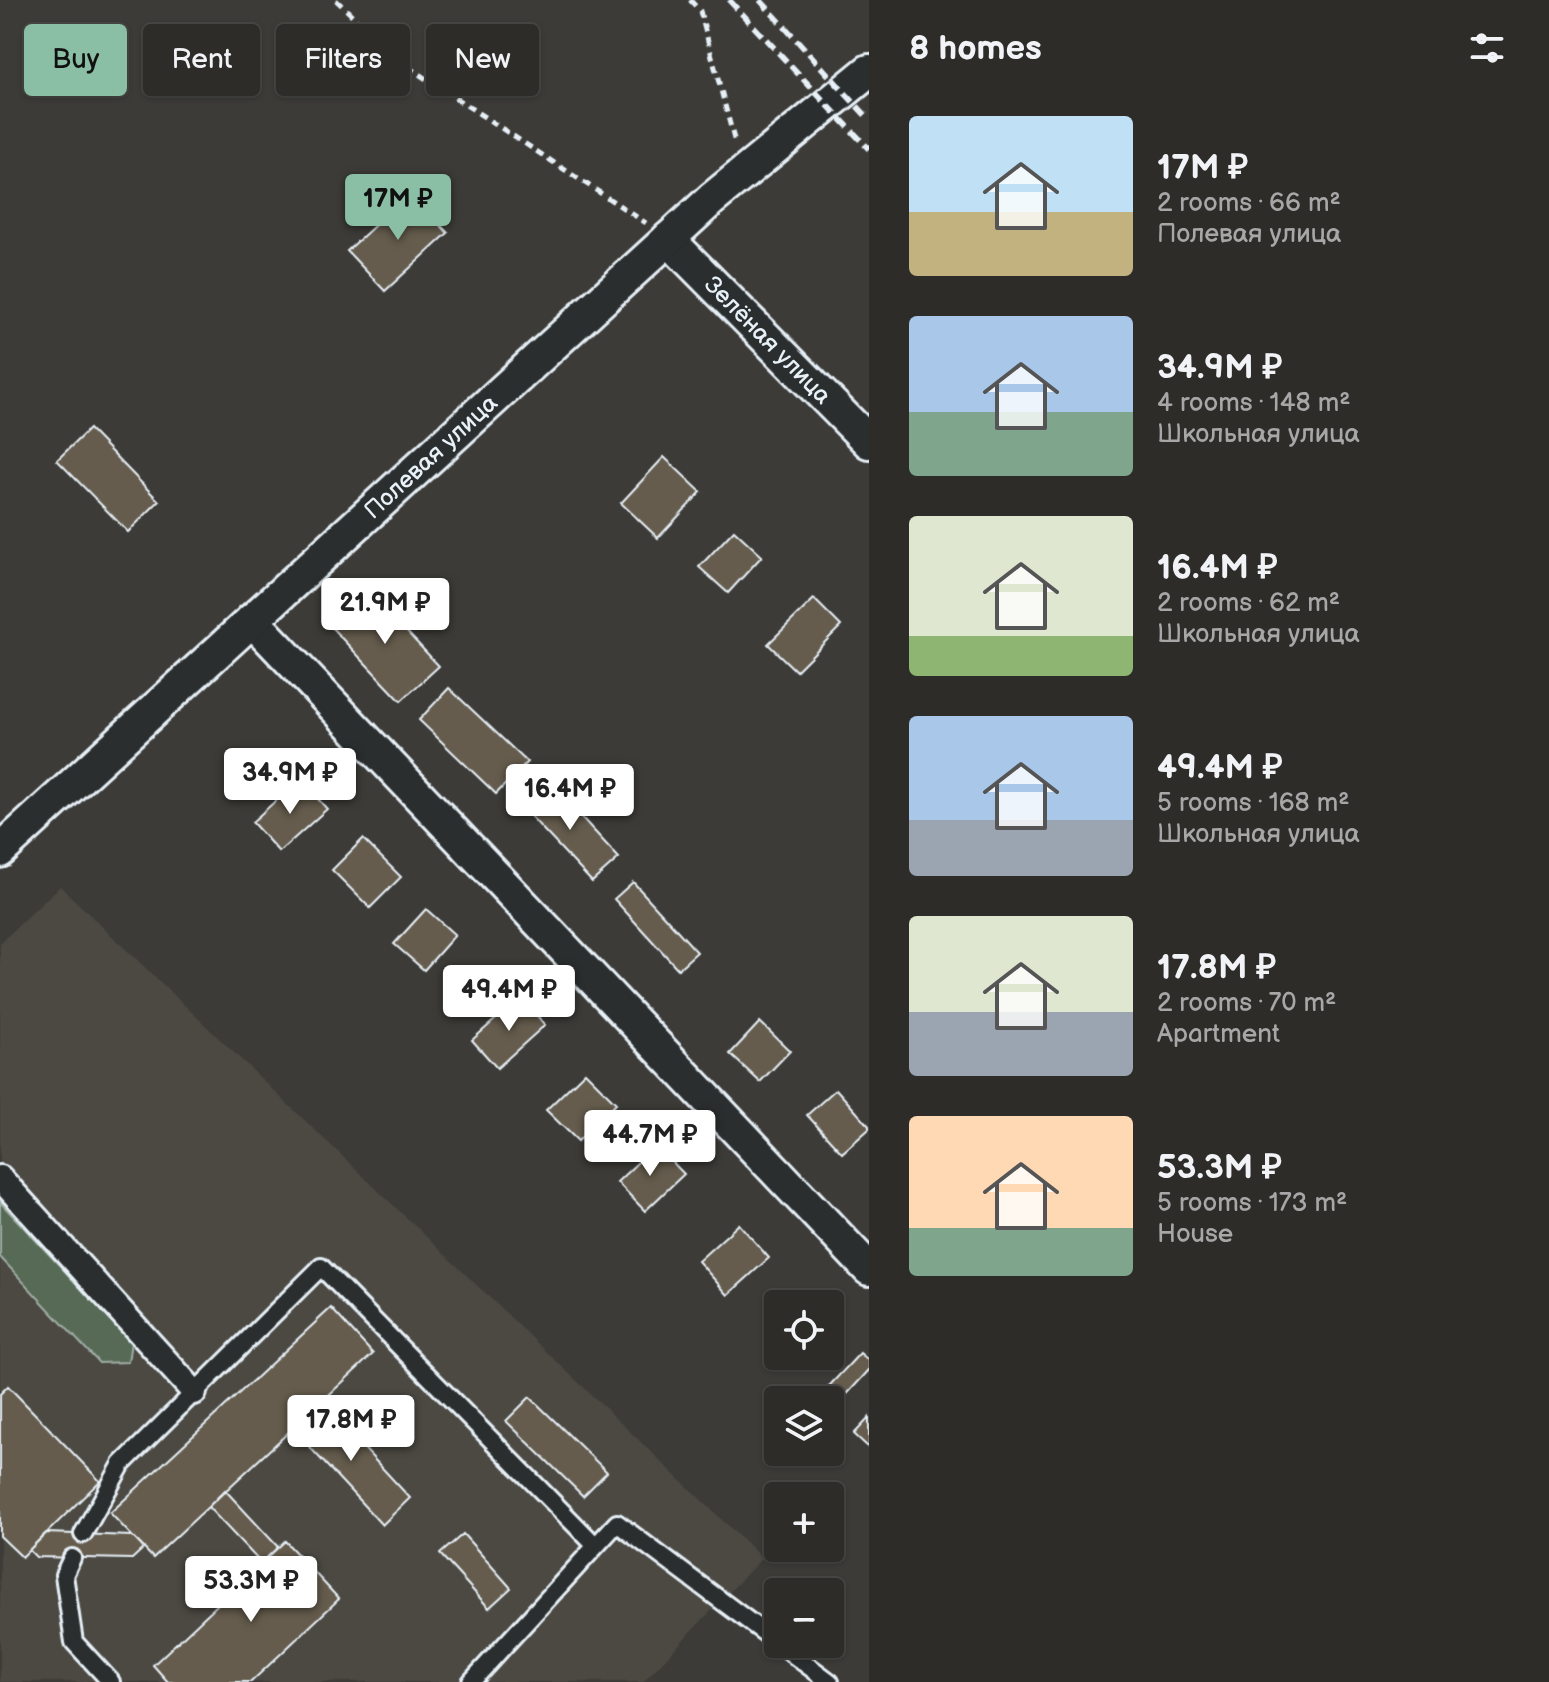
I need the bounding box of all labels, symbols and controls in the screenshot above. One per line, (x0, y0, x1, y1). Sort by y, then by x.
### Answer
chip: Buy (24, 24, 127, 96)
chip: Rent (143, 24, 260, 96)
chip: Filters (276, 24, 410, 96)
chip: New (426, 24, 539, 96)
icon: filters (1465, 26, 1509, 70)
text: 8 homes (909, 28, 1042, 69)
text: 17M ₽ (1157, 147, 1248, 188)
icon: home (973, 148, 1069, 244)
pin: 17M ₽ (342, 174, 454, 242)
text: 17M ₽ (363, 184, 433, 215)
text: 2 rooms · 66 m² (1157, 188, 1341, 219)
text: Полевая улица (1157, 219, 1341, 250)
street label: Зелёная улица (698, 270, 837, 410)
text: 34.9M ₽ (1157, 347, 1283, 388)
icon: home (973, 348, 1069, 444)
text: 4 rooms · 148 m² (1157, 388, 1350, 419)
street label: Полевая улица (358, 389, 504, 525)
text: Школьная улица (1157, 419, 1360, 450)
text: 16.4M ₽ (1157, 547, 1278, 588)
icon: home (973, 548, 1069, 644)
pin: 21.9M ₽ (311, 578, 459, 646)
text: 21.9M ₽ (339, 588, 431, 619)
text: 2 rooms · 62 m² (1157, 588, 1340, 619)
text: Школьная улица (1157, 619, 1360, 650)
text: 49.4M ₽ (1157, 747, 1283, 788)
pin: 34.9M ₽ (216, 748, 364, 816)
icon: home (973, 748, 1069, 844)
text: 34.9M ₽ (242, 758, 338, 789)
pin: 16.4M ₽ (496, 764, 644, 832)
text: 16.4M ₽ (524, 774, 616, 805)
text: 5 rooms · 168 m² (1157, 788, 1350, 819)
text: Школьная улица (1157, 819, 1360, 850)
text: 17.8M ₽ (1157, 947, 1276, 988)
icon: home (973, 948, 1069, 1044)
pin: 49.4M ₽ (435, 965, 583, 1033)
text: 49.4M ₽ (461, 975, 557, 1006)
text: 2 rooms · 70 m² (1157, 988, 1336, 1019)
text: Apartment (1157, 1019, 1280, 1050)
pin: 44.7M ₽ (576, 1110, 724, 1178)
text: 44.7M ₽ (602, 1120, 698, 1151)
text: 53.3M ₽ (1157, 1147, 1282, 1188)
icon: home (973, 1148, 1069, 1244)
text: 5 rooms · 173 m² (1157, 1188, 1347, 1219)
text: House (1157, 1219, 1233, 1250)
map controls (764, 1290, 844, 1658)
button: locate (764, 1290, 844, 1370)
button: layers (764, 1386, 844, 1466)
pin: 17.8M ₽ (277, 1395, 425, 1463)
text: 17.8M ₽ (305, 1405, 397, 1436)
button: + (764, 1482, 844, 1562)
pin: 53.3M ₽ (177, 1556, 325, 1624)
text: 53.3M ₽ (203, 1566, 299, 1597)
button: − (764, 1578, 844, 1658)

